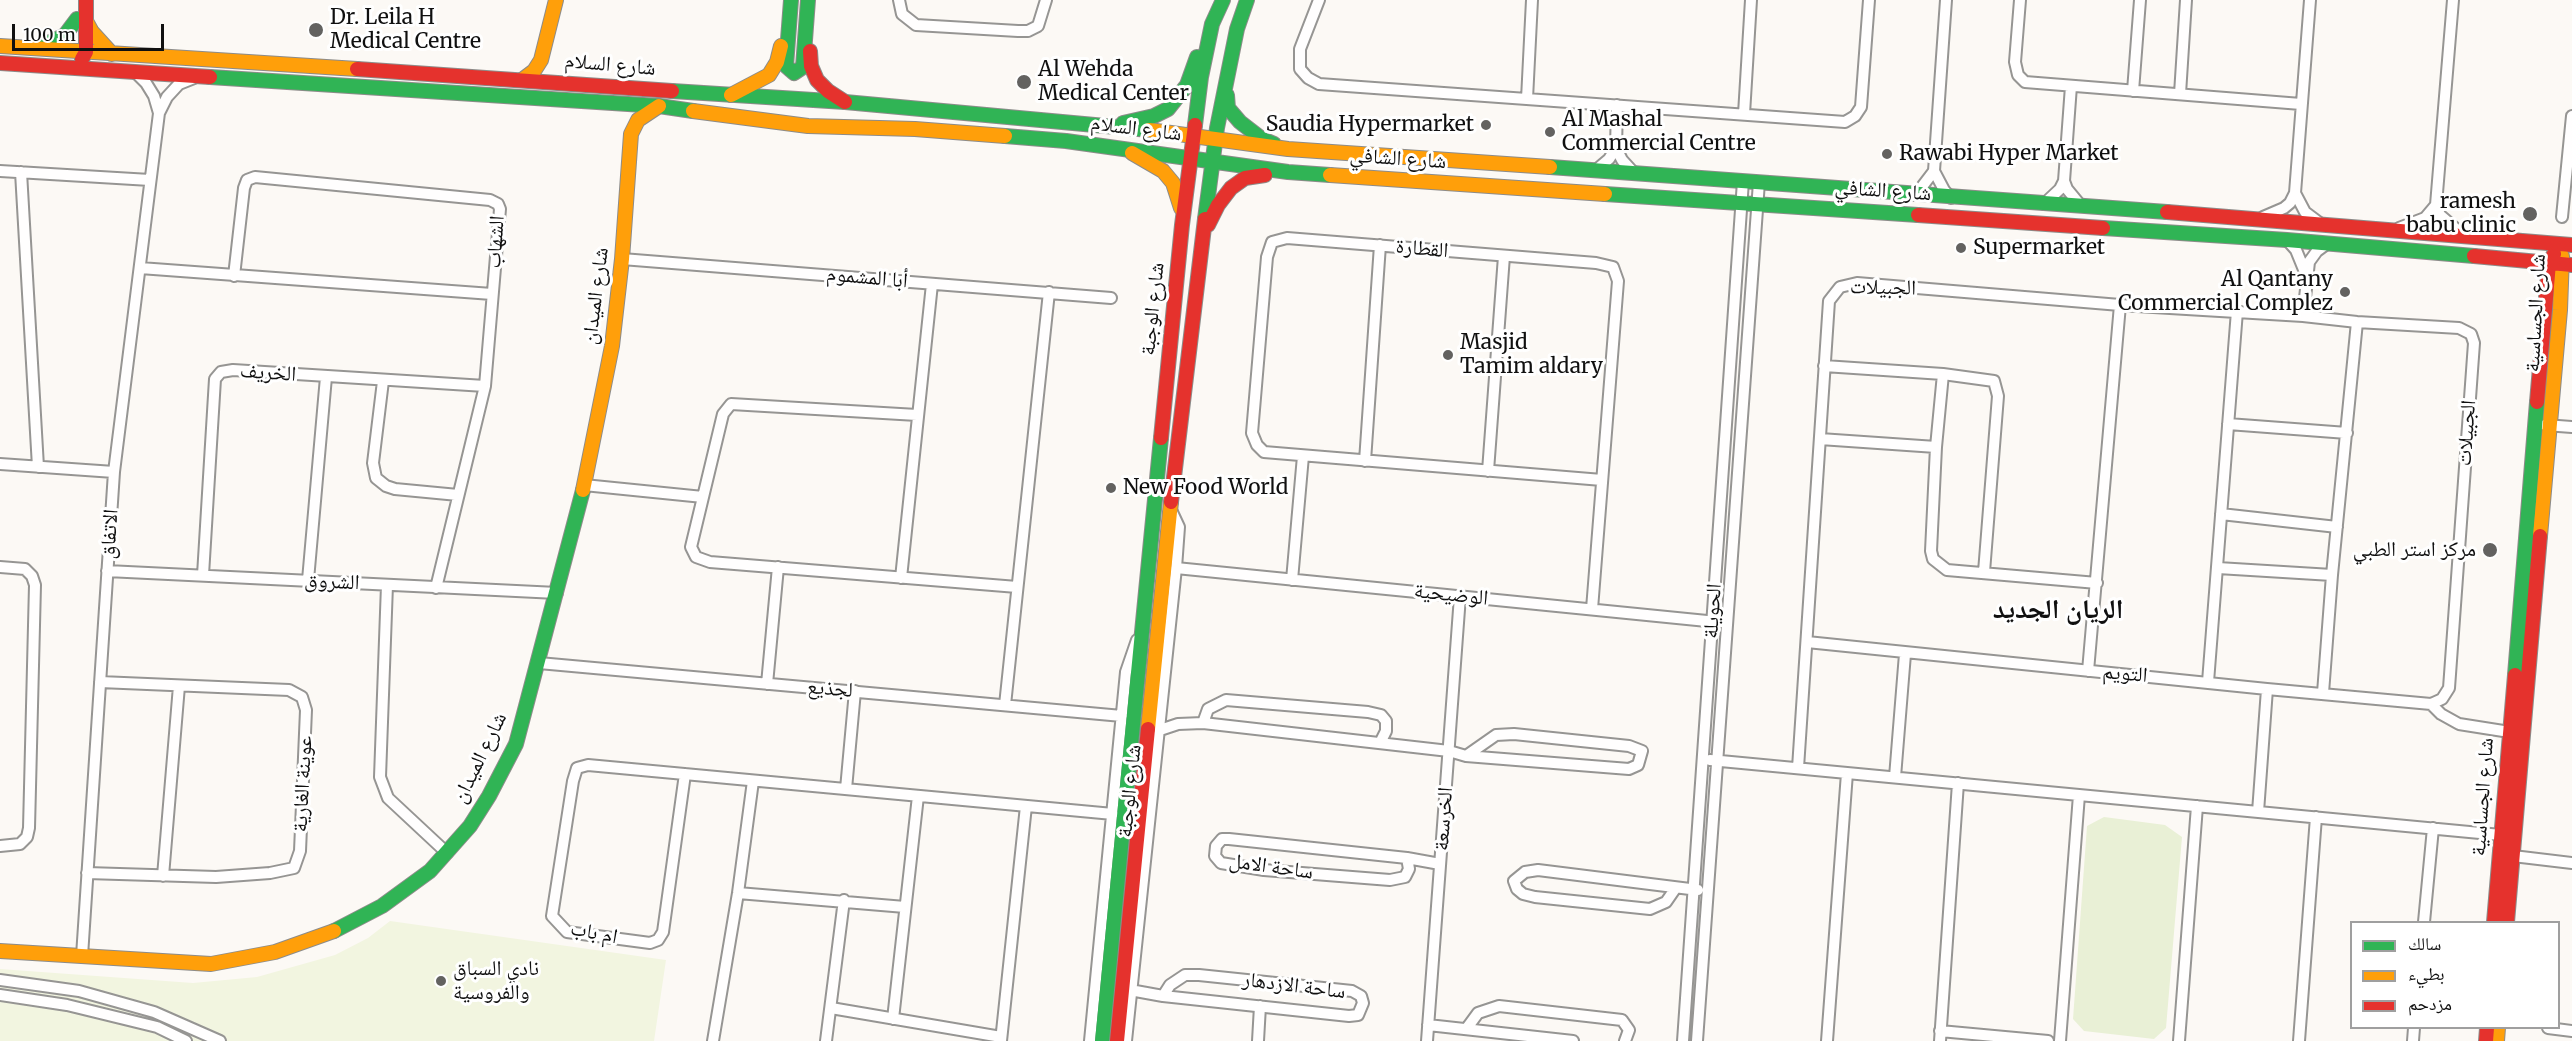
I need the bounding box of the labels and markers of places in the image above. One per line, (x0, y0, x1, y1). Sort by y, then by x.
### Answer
place label: Dr. Leila H Medical Centre (330, 5, 481, 55)
marker: Dr. Leila H Medical Centre (307, 21, 325, 39)
place label: Al Wehda Medical Center (1038, 57, 1189, 107)
marker: Al Wehda Medical Center (1015, 73, 1033, 91)
place label: Al Mashal Commercial Centre (1562, 107, 1756, 157)
place label: Saudia Hypermarket (1266, 112, 1474, 138)
marker: Saudia Hypermarket (1479, 118, 1493, 132)
marker: Al Mashal Commercial Centre (1543, 125, 1557, 139)
place label: Rawabi Hyper Market (1899, 141, 2118, 167)
marker: Rawabi Hyper Market (1880, 147, 1894, 161)
place label: ramesh babu clinic (2406, 189, 2516, 239)
marker: ramesh babu clinic (2521, 205, 2539, 223)
place label: Supermarket (1973, 235, 2105, 261)
marker: Supermarket (1954, 241, 1968, 255)
place label: Al Qantany Commercial Complez (2118, 267, 2333, 317)
marker: Al Qantany Commercial Complez (2338, 285, 2352, 299)
place label: Masjid Tamim aldary (1460, 330, 1603, 380)
marker: Masjid Tamim aldary (1441, 348, 1455, 362)
place label: New Food World (1123, 475, 1288, 501)
marker: New Food World (1104, 481, 1118, 495)
place label: مركز استر الطبي (2353, 537, 2476, 563)
marker: مركز استر الطبي (2481, 541, 2499, 559)
place label: نادي السباق والفروسية (453, 956, 539, 1006)
marker: نادي السباق والفروسية (434, 974, 448, 988)

